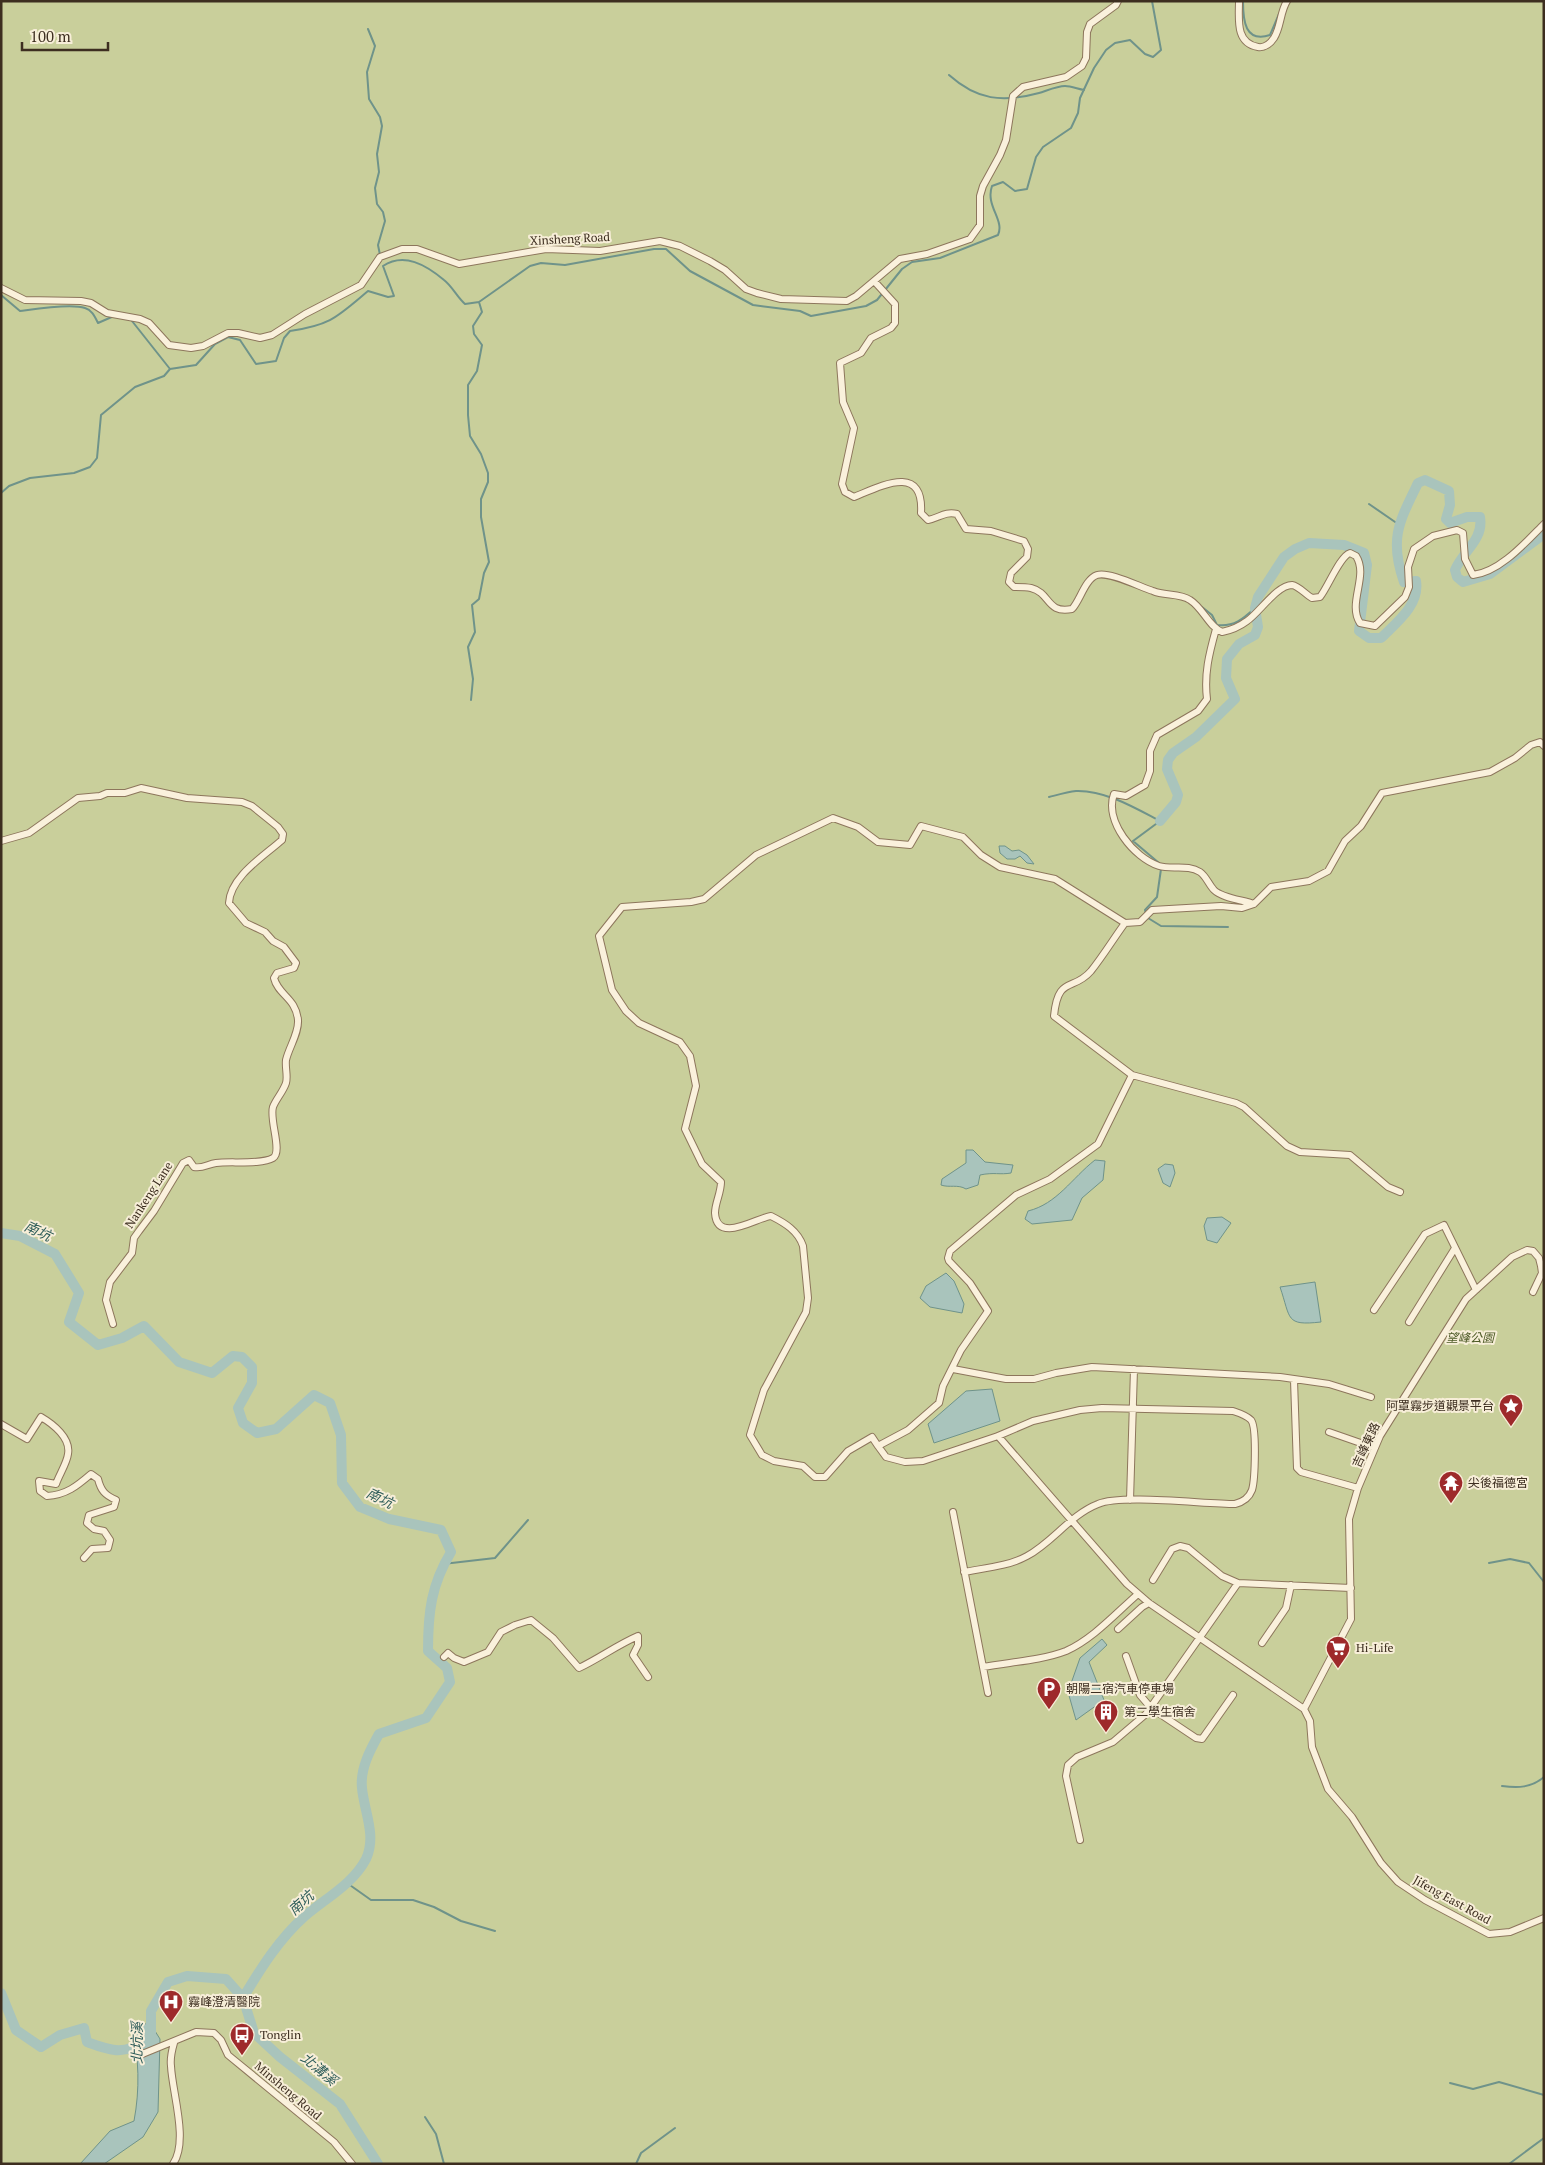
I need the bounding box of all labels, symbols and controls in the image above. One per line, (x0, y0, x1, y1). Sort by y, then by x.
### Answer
scale bar (22, 20, 109, 52)
text: 100 m (30, 26, 71, 46)
street label: Xinsheng Road (530, 229, 611, 248)
street label: Nankeng Lane (122, 1159, 176, 1231)
water label: 南坑 (22, 1216, 57, 1246)
park label: 望峰公園 (1446, 1330, 1496, 1345)
place icon: 阿罩霧步道觀景平台 (1498, 1393, 1524, 1427)
place label: 阿罩霧步道觀景平台 (1386, 1398, 1494, 1413)
street label: 吉峰東路 (1349, 1420, 1382, 1470)
temple icon: 尖後福德宮 (1438, 1470, 1464, 1504)
place label: 尖後福德宮 (1468, 1475, 1528, 1490)
water label: 南坑 (363, 1483, 399, 1513)
supermarket icon: Hi-Life (1325, 1635, 1351, 1669)
place label: Hi-Life (1356, 1640, 1394, 1655)
parking icon: 朝陽二宿汽車停車場 (1036, 1676, 1062, 1710)
place label: 朝陽二宿汽車停車場 (1066, 1681, 1174, 1696)
building icon: 第二學生宿舍 (1093, 1699, 1119, 1733)
place label: 第二學生宿舍 (1124, 1704, 1196, 1719)
street label: Jifeng East Road (1411, 1872, 1494, 1927)
water label: 南坑 (284, 1885, 319, 1919)
hospital icon: 霧峰澄清醫院 (158, 1989, 184, 2023)
place label: 霧峰澄清醫院 (188, 1994, 260, 2009)
water label: 北坑溪 (127, 2020, 146, 2064)
bus stop icon: Tonglin (229, 2022, 255, 2056)
place label: Tonglin (260, 2027, 301, 2042)
water label: 北溝溪 (297, 2048, 343, 2091)
street label: Minsheng Road (252, 2058, 325, 2123)

